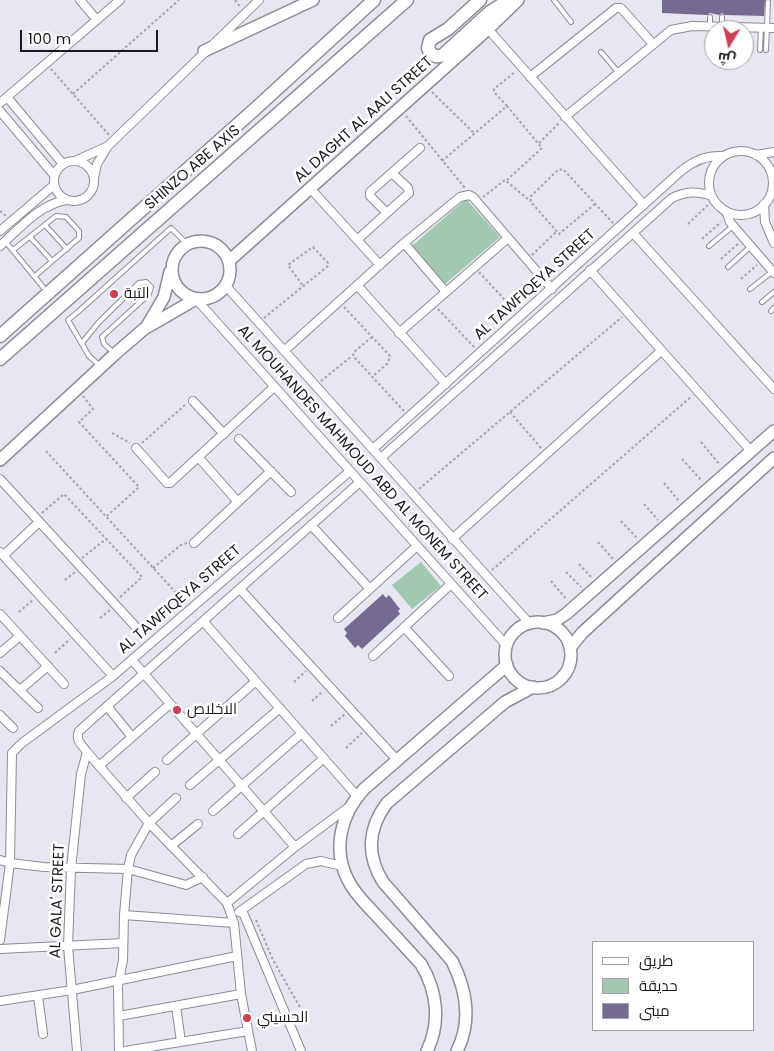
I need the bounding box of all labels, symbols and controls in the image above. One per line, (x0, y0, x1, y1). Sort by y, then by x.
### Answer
scale bar (22, 20, 160, 52)
north arrow (704, 20, 754, 70)
text: 100 m (28, 28, 71, 49)
text: ش (716, 48, 737, 70)
street label: AL DAGHT AL AALI STREET (291, 53, 437, 187)
street label: SHINZO ABE AXIS (142, 122, 244, 214)
street label: AL TAWFIQEYA STREET (471, 226, 599, 344)
place label: التبة (124, 285, 150, 303)
marker: التبة (108, 288, 120, 300)
street label: AL MOUHANDES MAHMOUD ABD AL MONEM STREET (233, 322, 491, 604)
street label: AL TAWFIQEYA STREET (115, 542, 245, 658)
place label: الاخلاص (187, 701, 237, 719)
marker: الاخلاص (171, 704, 183, 716)
street label: AL GALA' STREET (47, 843, 69, 959)
legend (592, 941, 754, 1031)
text: طريق (639, 950, 673, 971)
text: حديقة (639, 975, 678, 996)
text: مبنى (639, 1000, 670, 1021)
place label: الحسيني (257, 1009, 308, 1027)
marker: الحسيني (241, 1012, 253, 1024)

